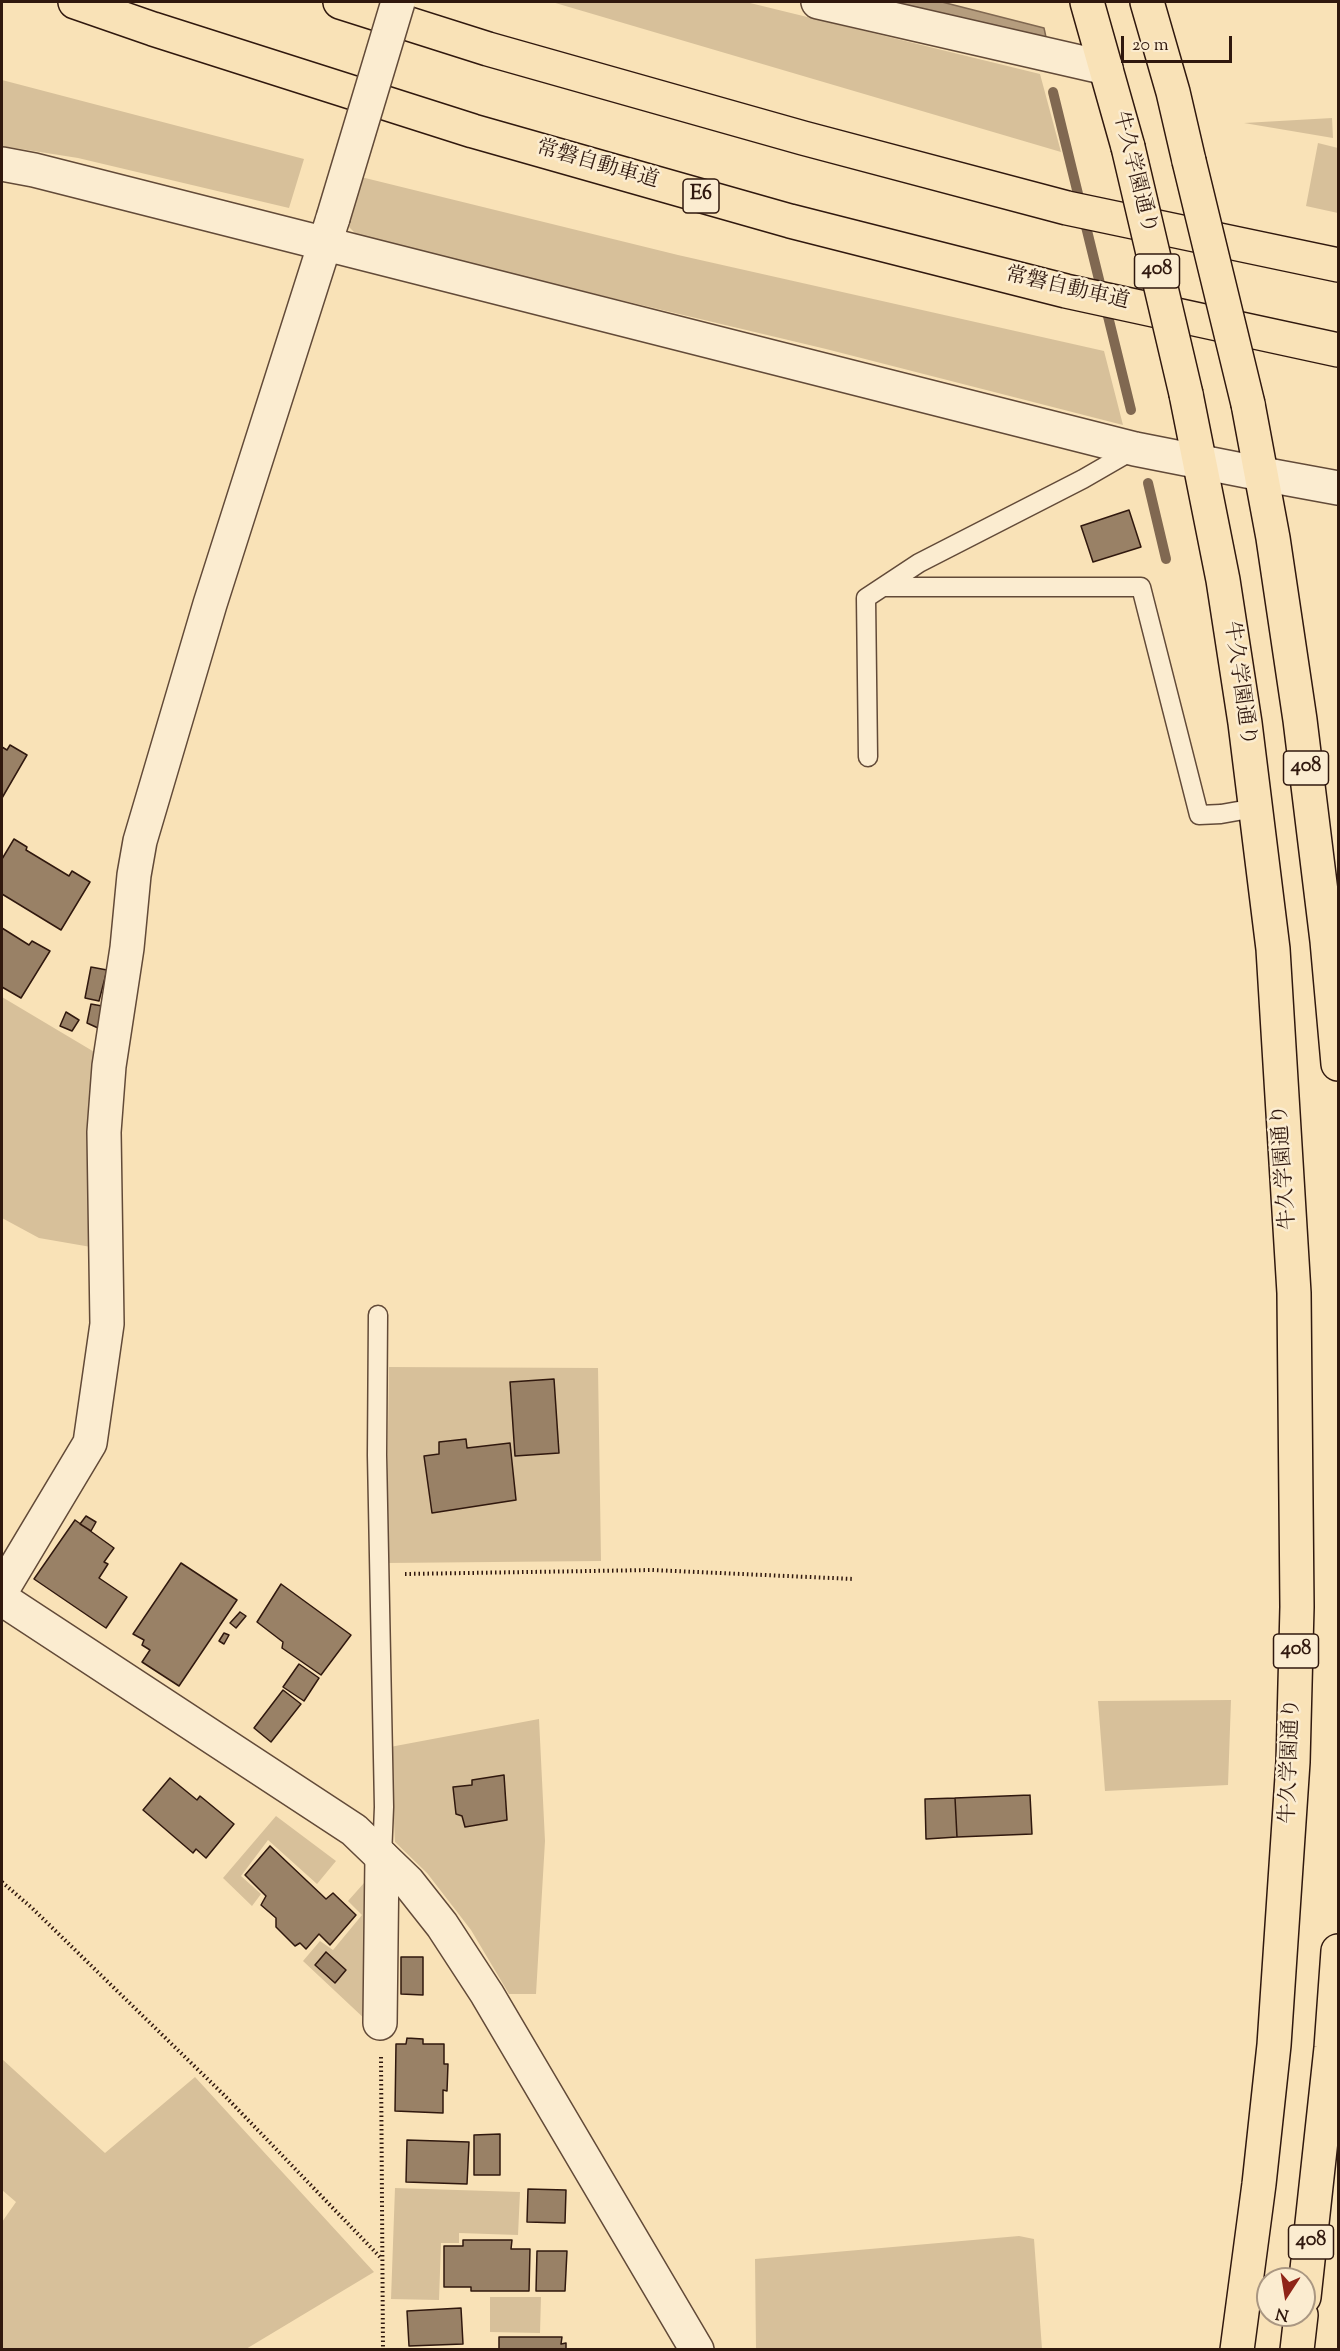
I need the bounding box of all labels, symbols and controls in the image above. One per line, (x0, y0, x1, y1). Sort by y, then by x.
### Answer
scale bar (1124, 24, 1235, 62)
text: 20 m (1132, 33, 1169, 59)
street label: 牛久学園通り (1106, 109, 1160, 237)
street label: 常磐自動車道 (533, 137, 661, 195)
road number: E6 (683, 179, 719, 213)
road number: 408 (1134, 254, 1180, 288)
street label: 常磐自動車道 (1003, 264, 1131, 316)
street label: 牛久学園通り (1217, 620, 1259, 748)
road number: 408 (1284, 751, 1328, 785)
street label: 牛久学園通り (1269, 1103, 1303, 1231)
road number: 408 (1274, 1634, 1318, 1668)
street label: 牛久学園通り (1277, 1698, 1307, 1824)
road number: 408 (1288, 2225, 1334, 2259)
north arrow (1256, 2267, 1316, 2327)
text: N (1274, 2301, 1291, 2326)

